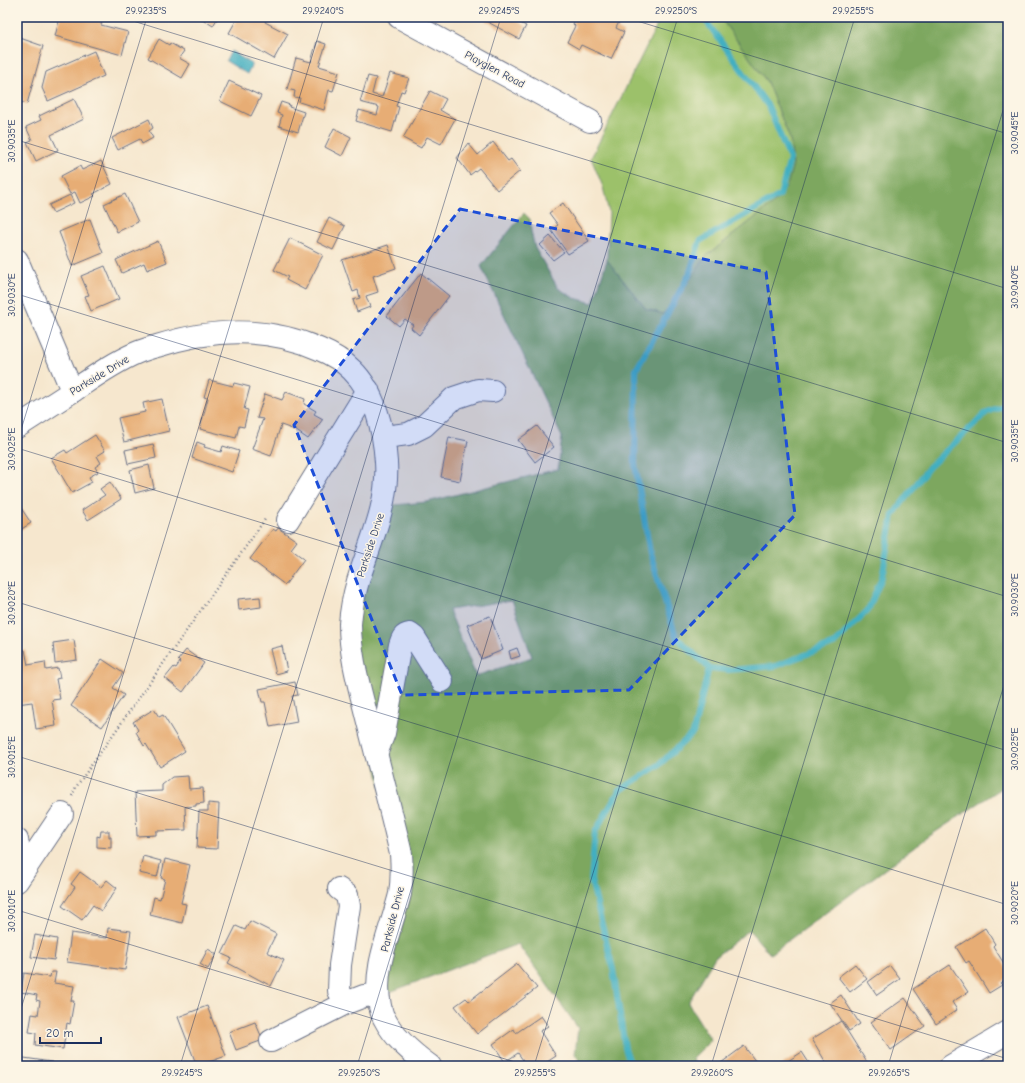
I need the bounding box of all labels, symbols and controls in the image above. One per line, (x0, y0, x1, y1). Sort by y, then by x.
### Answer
text: 29.9235°S (125, 5, 167, 17)
text: 29.9240°S (302, 5, 344, 17)
text: 29.9245°S (479, 5, 520, 17)
text: 29.9250°S (655, 5, 698, 17)
text: 29.9255°S (832, 5, 874, 17)
street label: Playglen Road (462, 48, 527, 91)
text: 30.9045°E (1009, 112, 1021, 154)
text: 30.9035°E (6, 119, 18, 163)
text: 30.9040°E (1009, 265, 1021, 309)
text: 30.9030°E (6, 273, 18, 317)
street label: Parkside Drive (67, 352, 132, 398)
text: 30.9035°E (1009, 419, 1021, 463)
text: 30.9025°E (6, 427, 18, 471)
street label: Parkside Drive (354, 511, 387, 579)
text: 30.9030°E (1009, 573, 1021, 617)
text: 30.9020°E (6, 581, 18, 625)
text: 30.9025°E (1009, 727, 1021, 771)
text: 30.9015°E (6, 736, 18, 778)
text: 30.9020°E (1009, 881, 1021, 925)
street label: Parkside Drive (378, 885, 407, 953)
text: 30.9010°E (6, 890, 18, 932)
scale bar (40, 1019, 101, 1045)
text: 20 m (46, 1026, 74, 1040)
text: 29.9245°S (162, 1067, 203, 1079)
text: 29.9250°S (338, 1067, 381, 1079)
text: 29.9255°S (514, 1067, 556, 1079)
text: 29.9260°S (691, 1067, 734, 1079)
text: 29.9265°S (868, 1067, 910, 1079)

